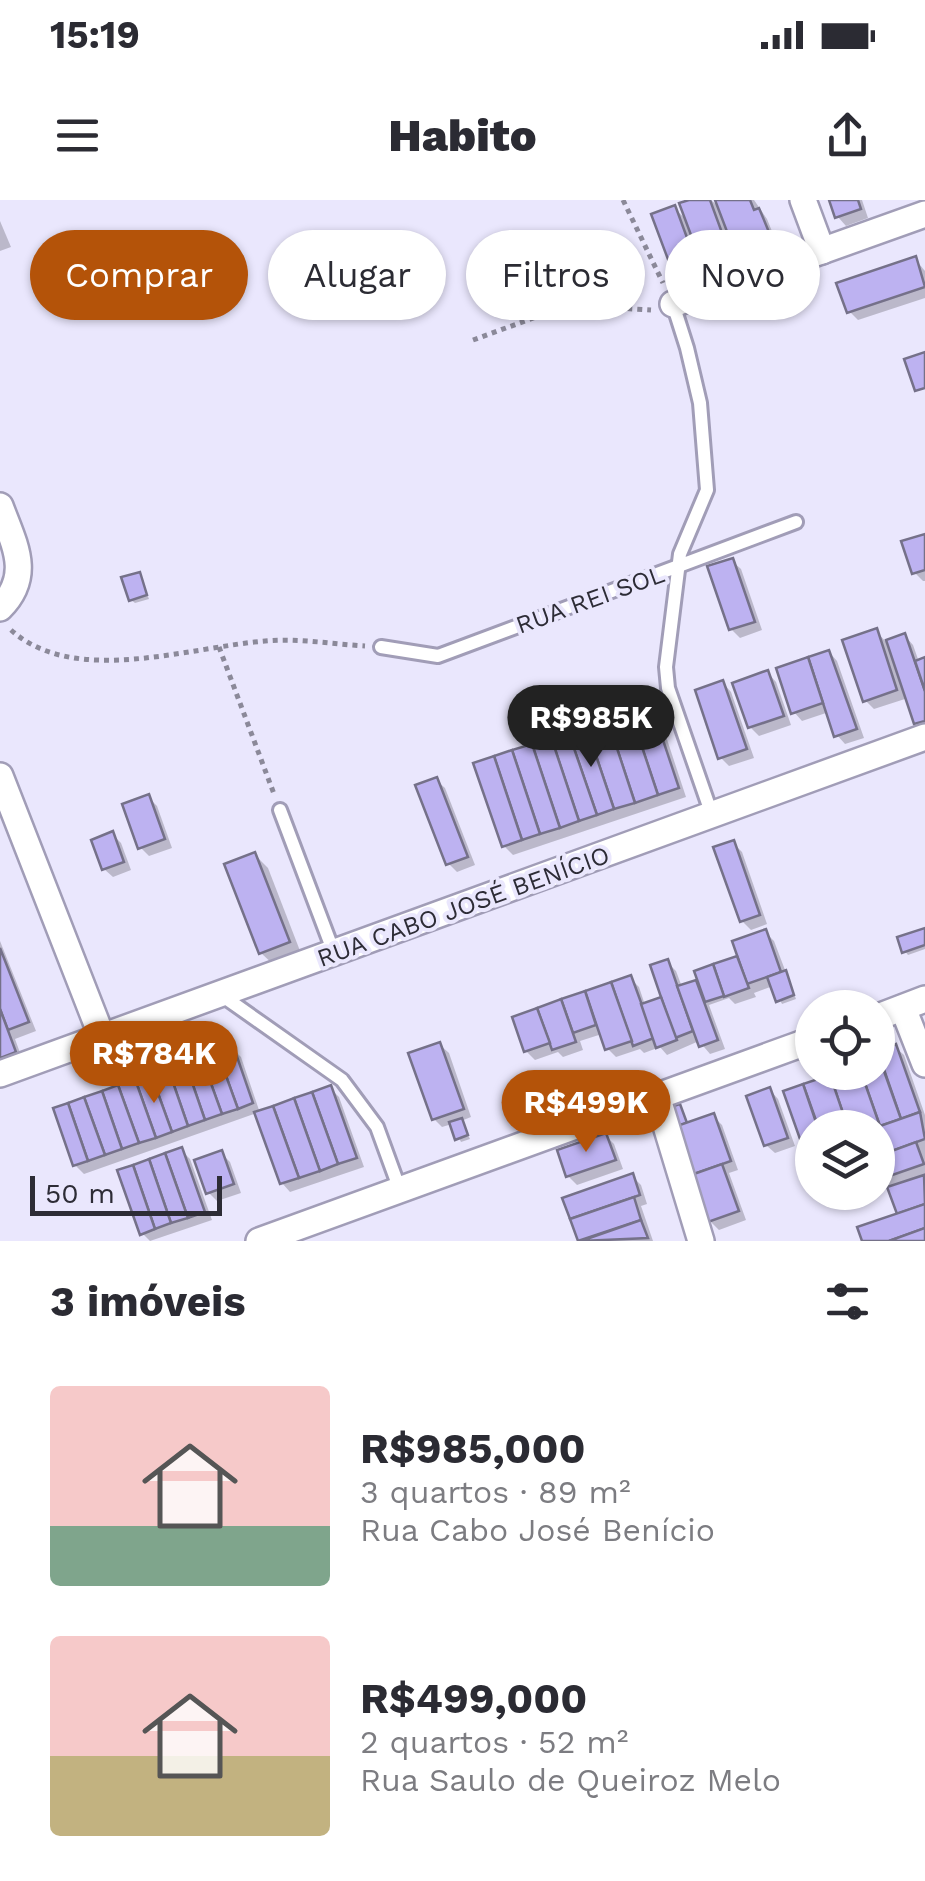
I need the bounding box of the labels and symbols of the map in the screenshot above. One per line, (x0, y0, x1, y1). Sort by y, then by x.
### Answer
street label: RUA REI SOL (512, 559, 668, 640)
pin: R$985K (510, 685, 672, 770)
street label: RUA CABO JOSÉ BENÍCIO (313, 840, 613, 973)
pin: R$784K (73, 1021, 235, 1106)
pin: R$499K (505, 1070, 667, 1155)
scale bar (30, 1171, 222, 1216)

